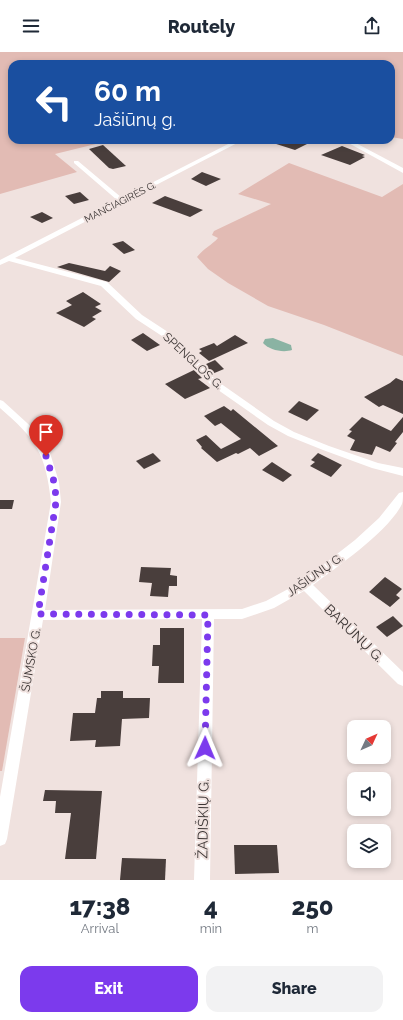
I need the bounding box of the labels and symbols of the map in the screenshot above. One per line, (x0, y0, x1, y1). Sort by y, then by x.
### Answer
street label: MANČIAGIRĖS G. (82, 179, 158, 225)
street label: SPENGLOS G. (160, 330, 226, 392)
pin (29, 415, 63, 456)
street label: JAŠIŪNŲ G. (284, 551, 346, 599)
street label: BARŪNŲ G. (321, 600, 388, 665)
street label: ŠUMSKO G. (19, 627, 43, 693)
north arrow (347, 720, 391, 764)
position arrow (184, 727, 226, 769)
street label: ŽADIŠKIŲ G. (192, 779, 212, 859)

